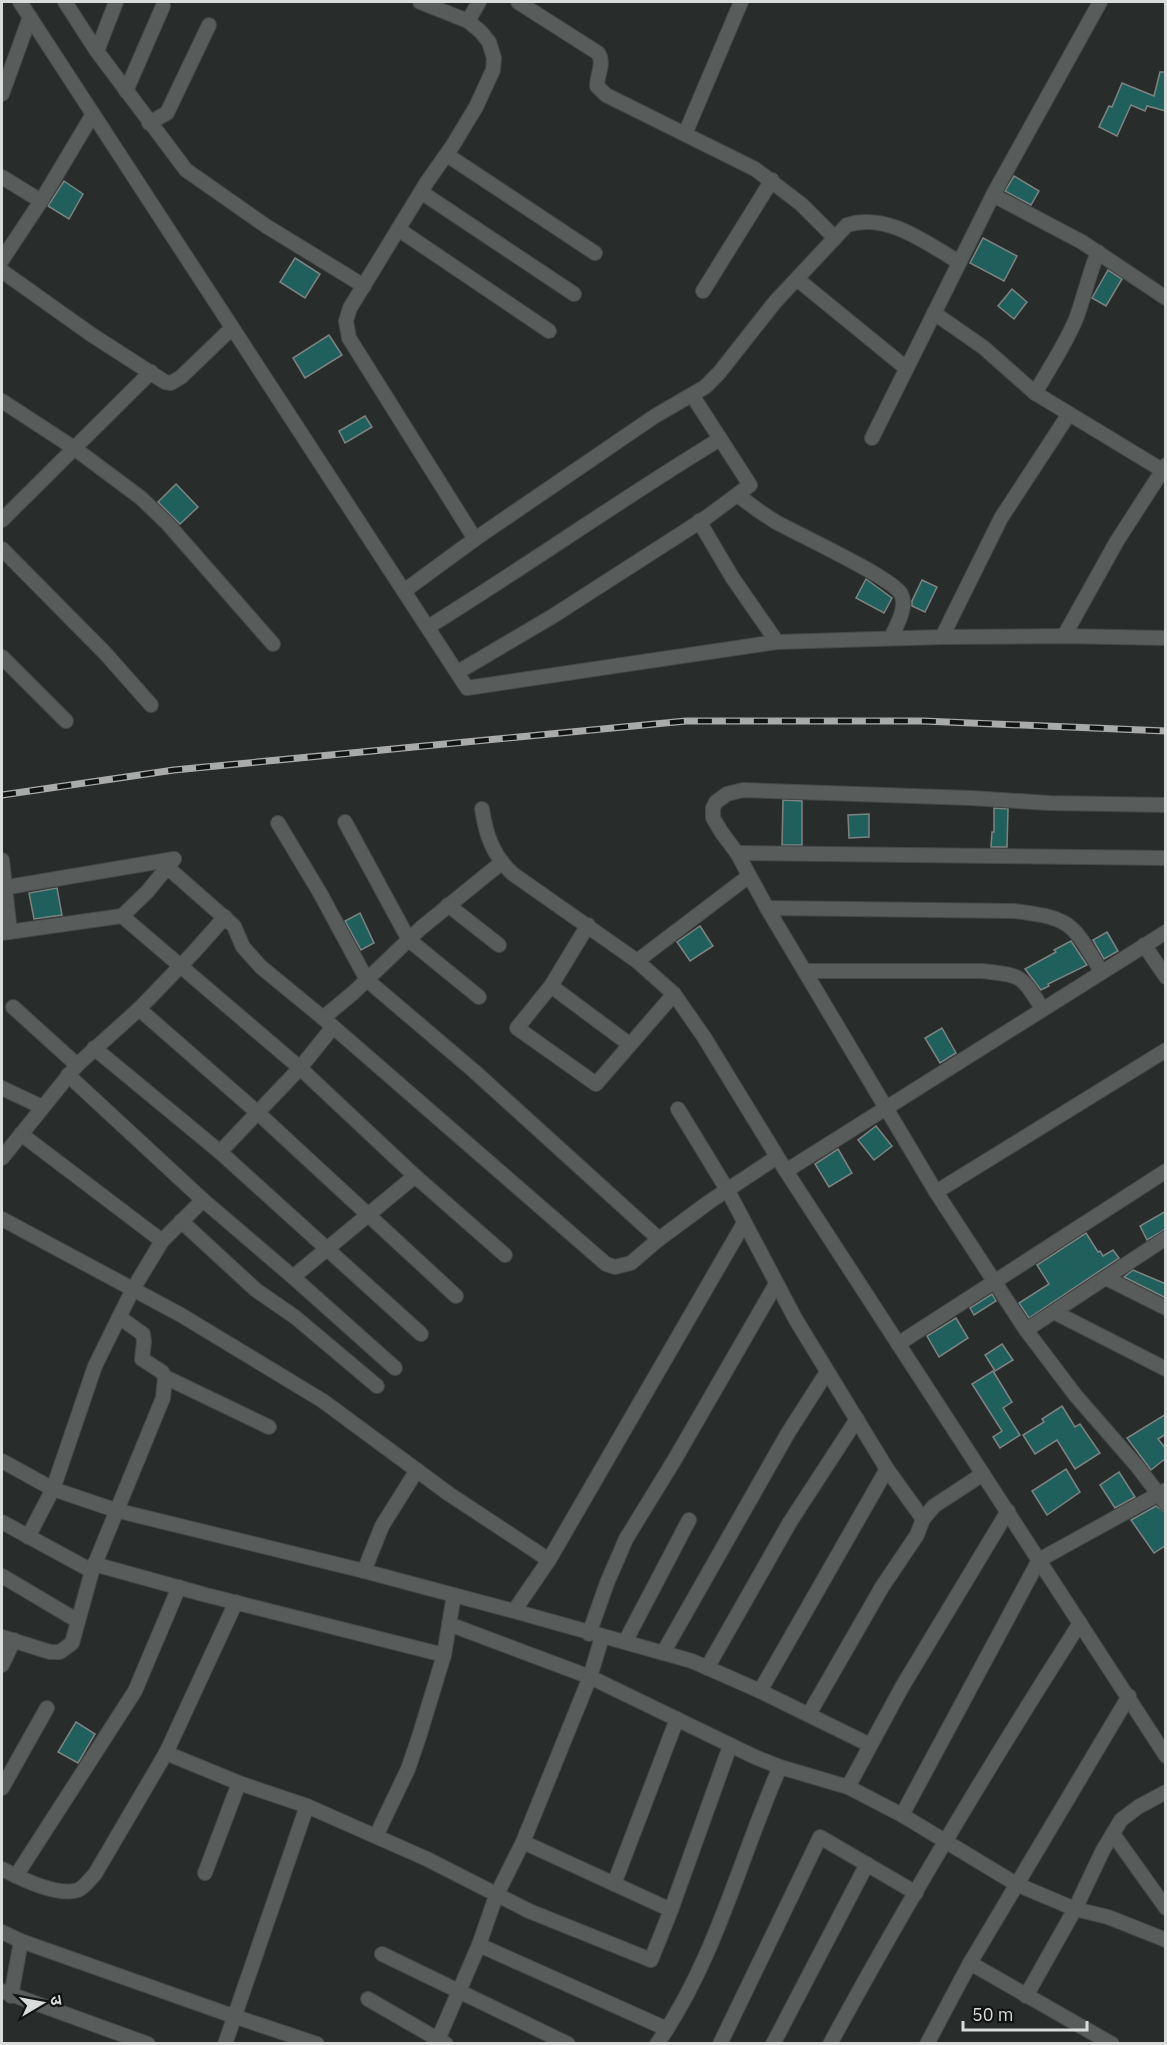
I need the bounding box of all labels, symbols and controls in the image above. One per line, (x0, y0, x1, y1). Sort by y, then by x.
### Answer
north arrow (12, 1973, 72, 2033)
text: उ (46, 1994, 68, 2007)
scale bar (963, 1994, 1088, 2032)
text: 50 m (972, 2003, 1014, 2026)

